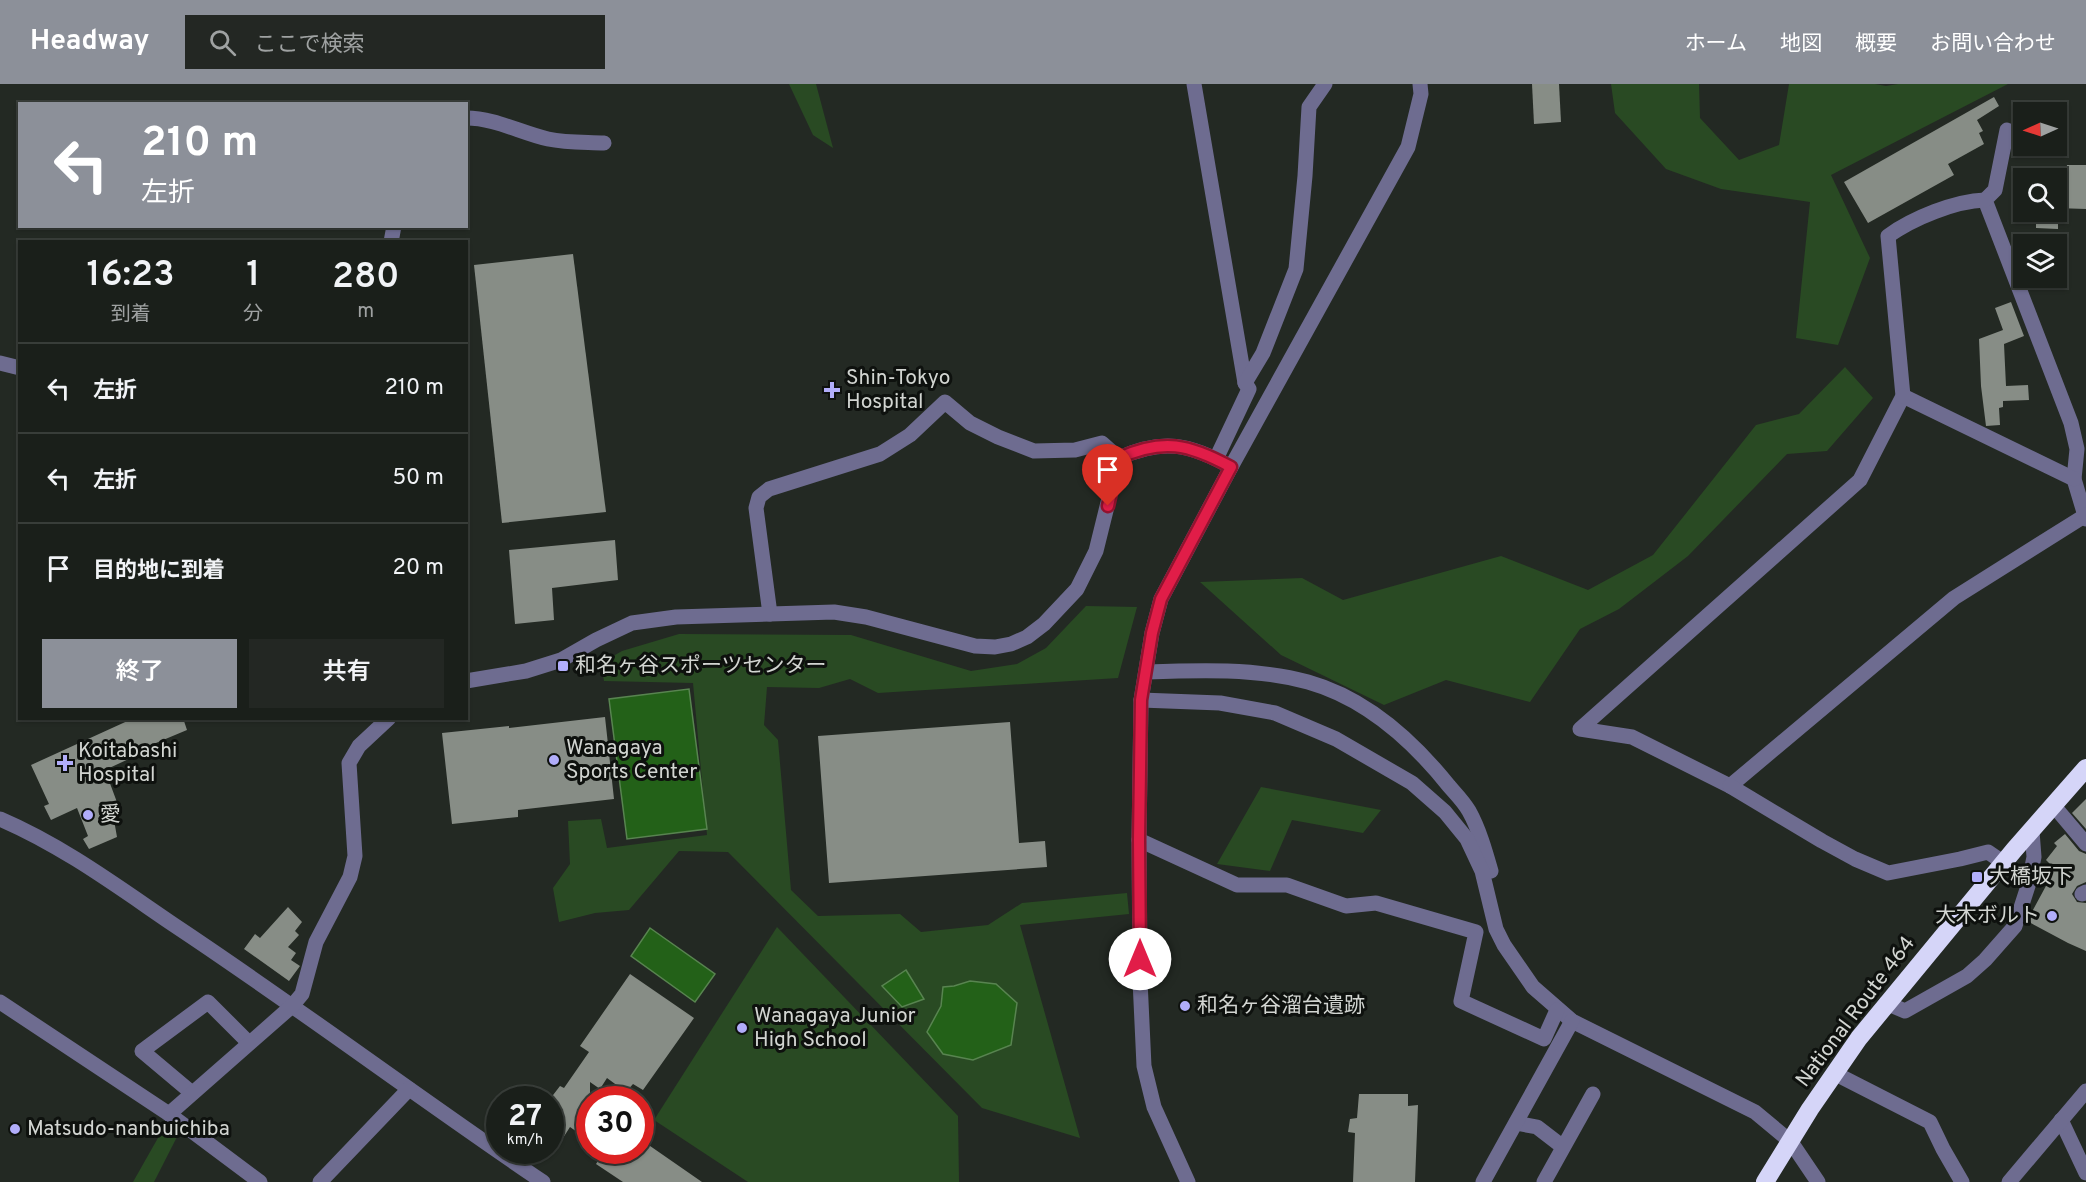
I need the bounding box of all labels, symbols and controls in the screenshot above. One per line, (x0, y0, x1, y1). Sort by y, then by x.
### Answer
search box (185, 15, 605, 69)
text: Headway (30, 24, 149, 60)
icon: search (206, 26, 239, 59)
text: ホーム (1685, 31, 1747, 58)
text: 地図 (1780, 31, 1822, 58)
text: 概要 (1855, 31, 1897, 58)
text: お問い合わせ (1930, 31, 2056, 58)
text: ここで検索 (254, 32, 365, 59)
north arrow (2013, 102, 2067, 156)
map controls (2013, 102, 2067, 288)
text: 210 m (141, 118, 258, 171)
icon: left (42, 126, 120, 204)
button: search (2013, 168, 2067, 222)
text: 左折 (141, 177, 195, 211)
button: layers (2013, 234, 2067, 288)
text: 16:23 (87, 253, 175, 299)
text: 1 (246, 253, 260, 299)
text: 280 (332, 255, 399, 301)
text: m (357, 299, 374, 325)
text: 到着 (111, 302, 151, 328)
text: 分 (243, 302, 263, 328)
place label: Shin-Tokyo Hospital (846, 365, 951, 416)
icon: left (42, 372, 75, 405)
text: 210 m (384, 375, 444, 402)
text: 左折 (93, 378, 137, 405)
marker: Shin-Tokyo Hospital (823, 381, 841, 399)
pin (1082, 444, 1133, 506)
icon: arrive (1091, 453, 1124, 486)
icon: left (42, 462, 75, 495)
text: 50 m (392, 465, 444, 492)
text: 左折 (93, 468, 137, 495)
icon: arrive (42, 552, 75, 585)
text: 20 m (393, 555, 444, 582)
text: 目的地に到着 (93, 558, 225, 585)
button: 終了 (42, 639, 237, 708)
button: 共有 (249, 639, 444, 708)
place label: 和名ヶ谷スポーツセンター (575, 653, 827, 680)
marker: 和名ヶ谷スポーツセンター (556, 659, 570, 673)
place label: Wanagaya Sports Center (566, 735, 698, 786)
place label: Koitabashi Hospital (78, 738, 177, 789)
marker: Wanagaya Sports Center (547, 753, 561, 767)
marker: Koitabashi Hospital (56, 754, 74, 772)
place label: 愛 (100, 802, 121, 829)
marker: 愛 (81, 808, 95, 822)
place label: 大橋坂下 (1989, 864, 2073, 891)
marker: 大橋坂下 (1970, 870, 1984, 884)
place label: 大木ボルト (1935, 903, 2040, 930)
marker: 大木ボルト (2045, 909, 2059, 923)
position arrow (1108, 927, 1172, 991)
street label: National Route 464 (1790, 931, 1922, 1093)
place label: 和名ヶ谷溜台遺跡 (1197, 993, 1365, 1020)
marker: 和名ヶ谷溜台遺跡 (1178, 999, 1192, 1013)
place label: Wanagaya Junior High School (754, 1003, 916, 1054)
marker: Wanagaya Junior High School (735, 1021, 749, 1035)
speed limit sign: 30 (576, 1086, 654, 1164)
text: 27 (508, 1099, 542, 1136)
place label: Matsudo-nanbuichiba (27, 1116, 230, 1143)
marker: Matsudo-nanbuichiba (8, 1122, 22, 1136)
text: km/h (507, 1131, 543, 1150)

